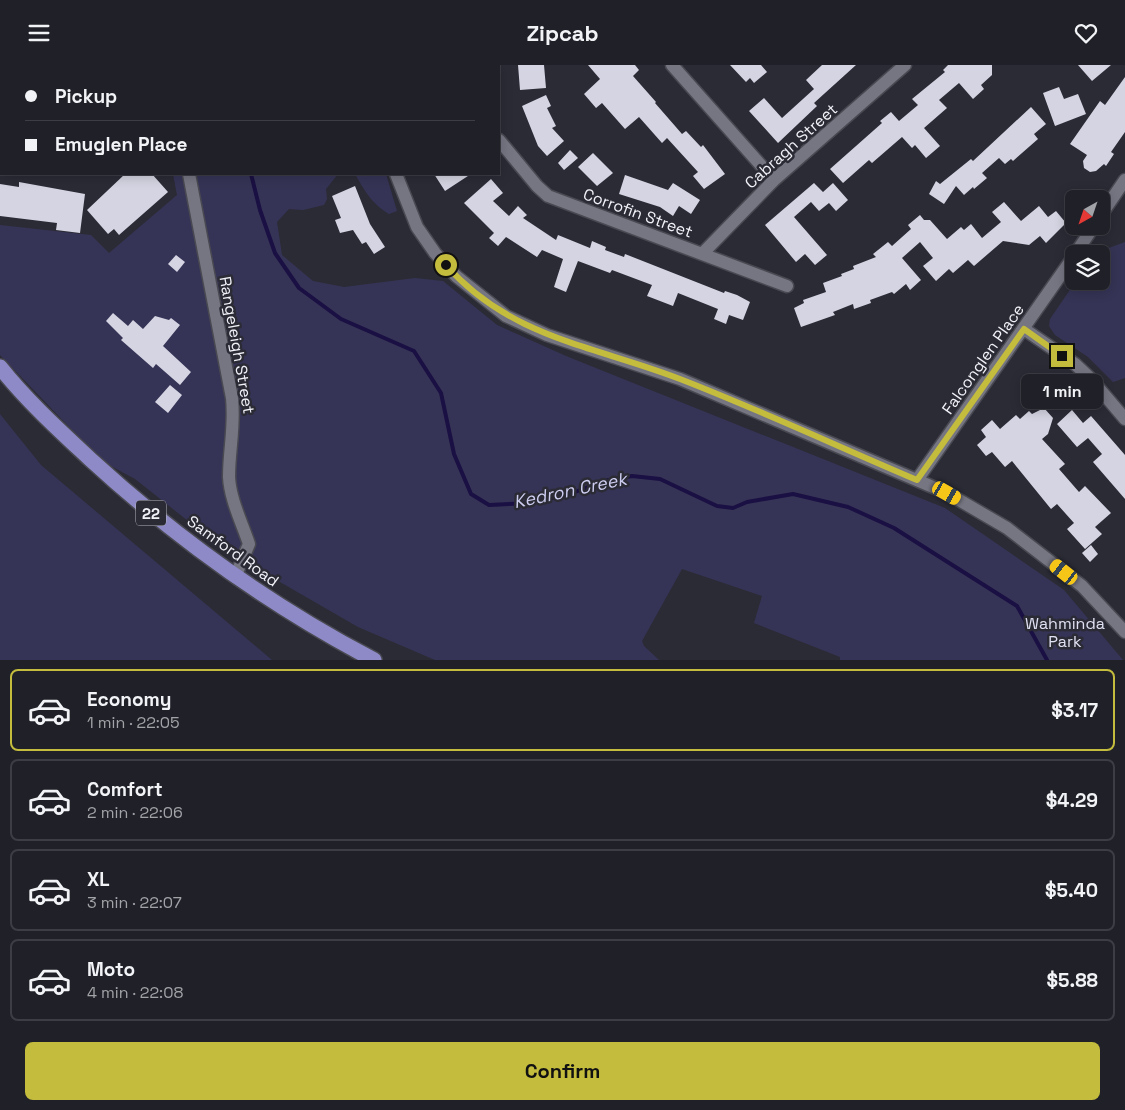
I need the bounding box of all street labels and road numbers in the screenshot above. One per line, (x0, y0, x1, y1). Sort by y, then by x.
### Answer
street label: Cabragh Street (740, 99, 842, 193)
street label: Corrofin Street (580, 183, 696, 243)
street label: Rangeleigh Street (215, 275, 259, 415)
street label: Falconglen Place (937, 300, 1029, 418)
road number: 22 (136, 501, 166, 525)
street label: Samford Road (183, 511, 283, 591)

